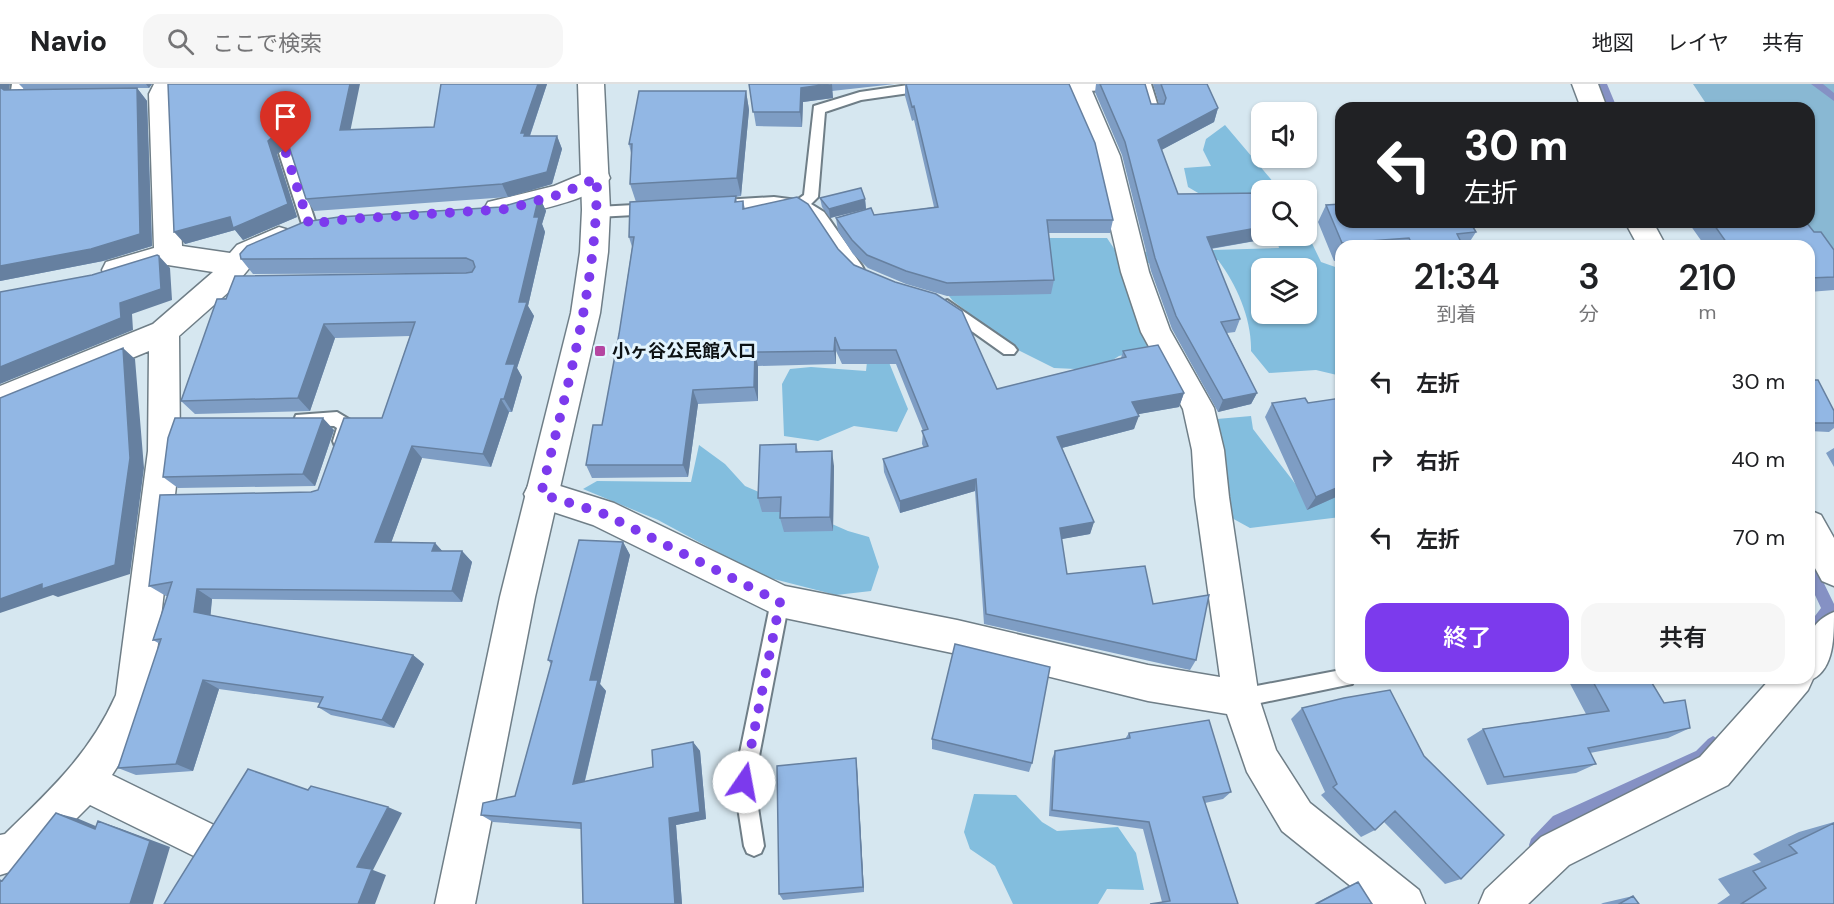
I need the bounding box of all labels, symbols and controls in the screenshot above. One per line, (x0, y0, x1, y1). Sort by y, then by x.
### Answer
search box (143, 14, 563, 68)
text: Navio (30, 23, 107, 60)
icon: search (164, 25, 197, 58)
text: ここで検索 (212, 29, 322, 58)
text: 地図 (1592, 29, 1634, 57)
text: レイヤ (1667, 29, 1729, 57)
text: 共有 (1762, 29, 1804, 57)
pin (260, 91, 311, 153)
icon: arrive (269, 100, 302, 133)
map controls (1251, 102, 1317, 324)
button: sound (1251, 102, 1317, 168)
text: 30 m (1464, 118, 1568, 173)
icon: left (1365, 126, 1443, 204)
text: 左折 (1464, 175, 1518, 210)
button: search (1251, 180, 1317, 246)
text: 21:34 (1413, 253, 1500, 300)
text: 3 (1578, 253, 1600, 300)
text: 210 (1678, 254, 1737, 301)
button: layers (1251, 258, 1317, 324)
text: m (1698, 299, 1716, 325)
text: 到着 (1437, 301, 1477, 327)
text: 分 (1579, 301, 1599, 327)
place label: 小ヶ谷公民館入口 (612, 339, 756, 363)
marker: 小ヶ谷公民館入口 (593, 344, 607, 358)
icon: left (1365, 365, 1398, 398)
text: 30 m (1731, 367, 1785, 396)
text: 左折 (1416, 369, 1460, 398)
icon: right (1365, 443, 1398, 476)
text: 40 m (1731, 445, 1785, 474)
text: 右折 (1416, 447, 1460, 476)
icon: left (1365, 521, 1398, 554)
text: 70 m (1733, 523, 1785, 552)
text: 左折 (1416, 525, 1460, 554)
button: 終了 (1365, 603, 1569, 672)
button: 共有 (1581, 603, 1785, 672)
position arrow (712, 750, 776, 814)

